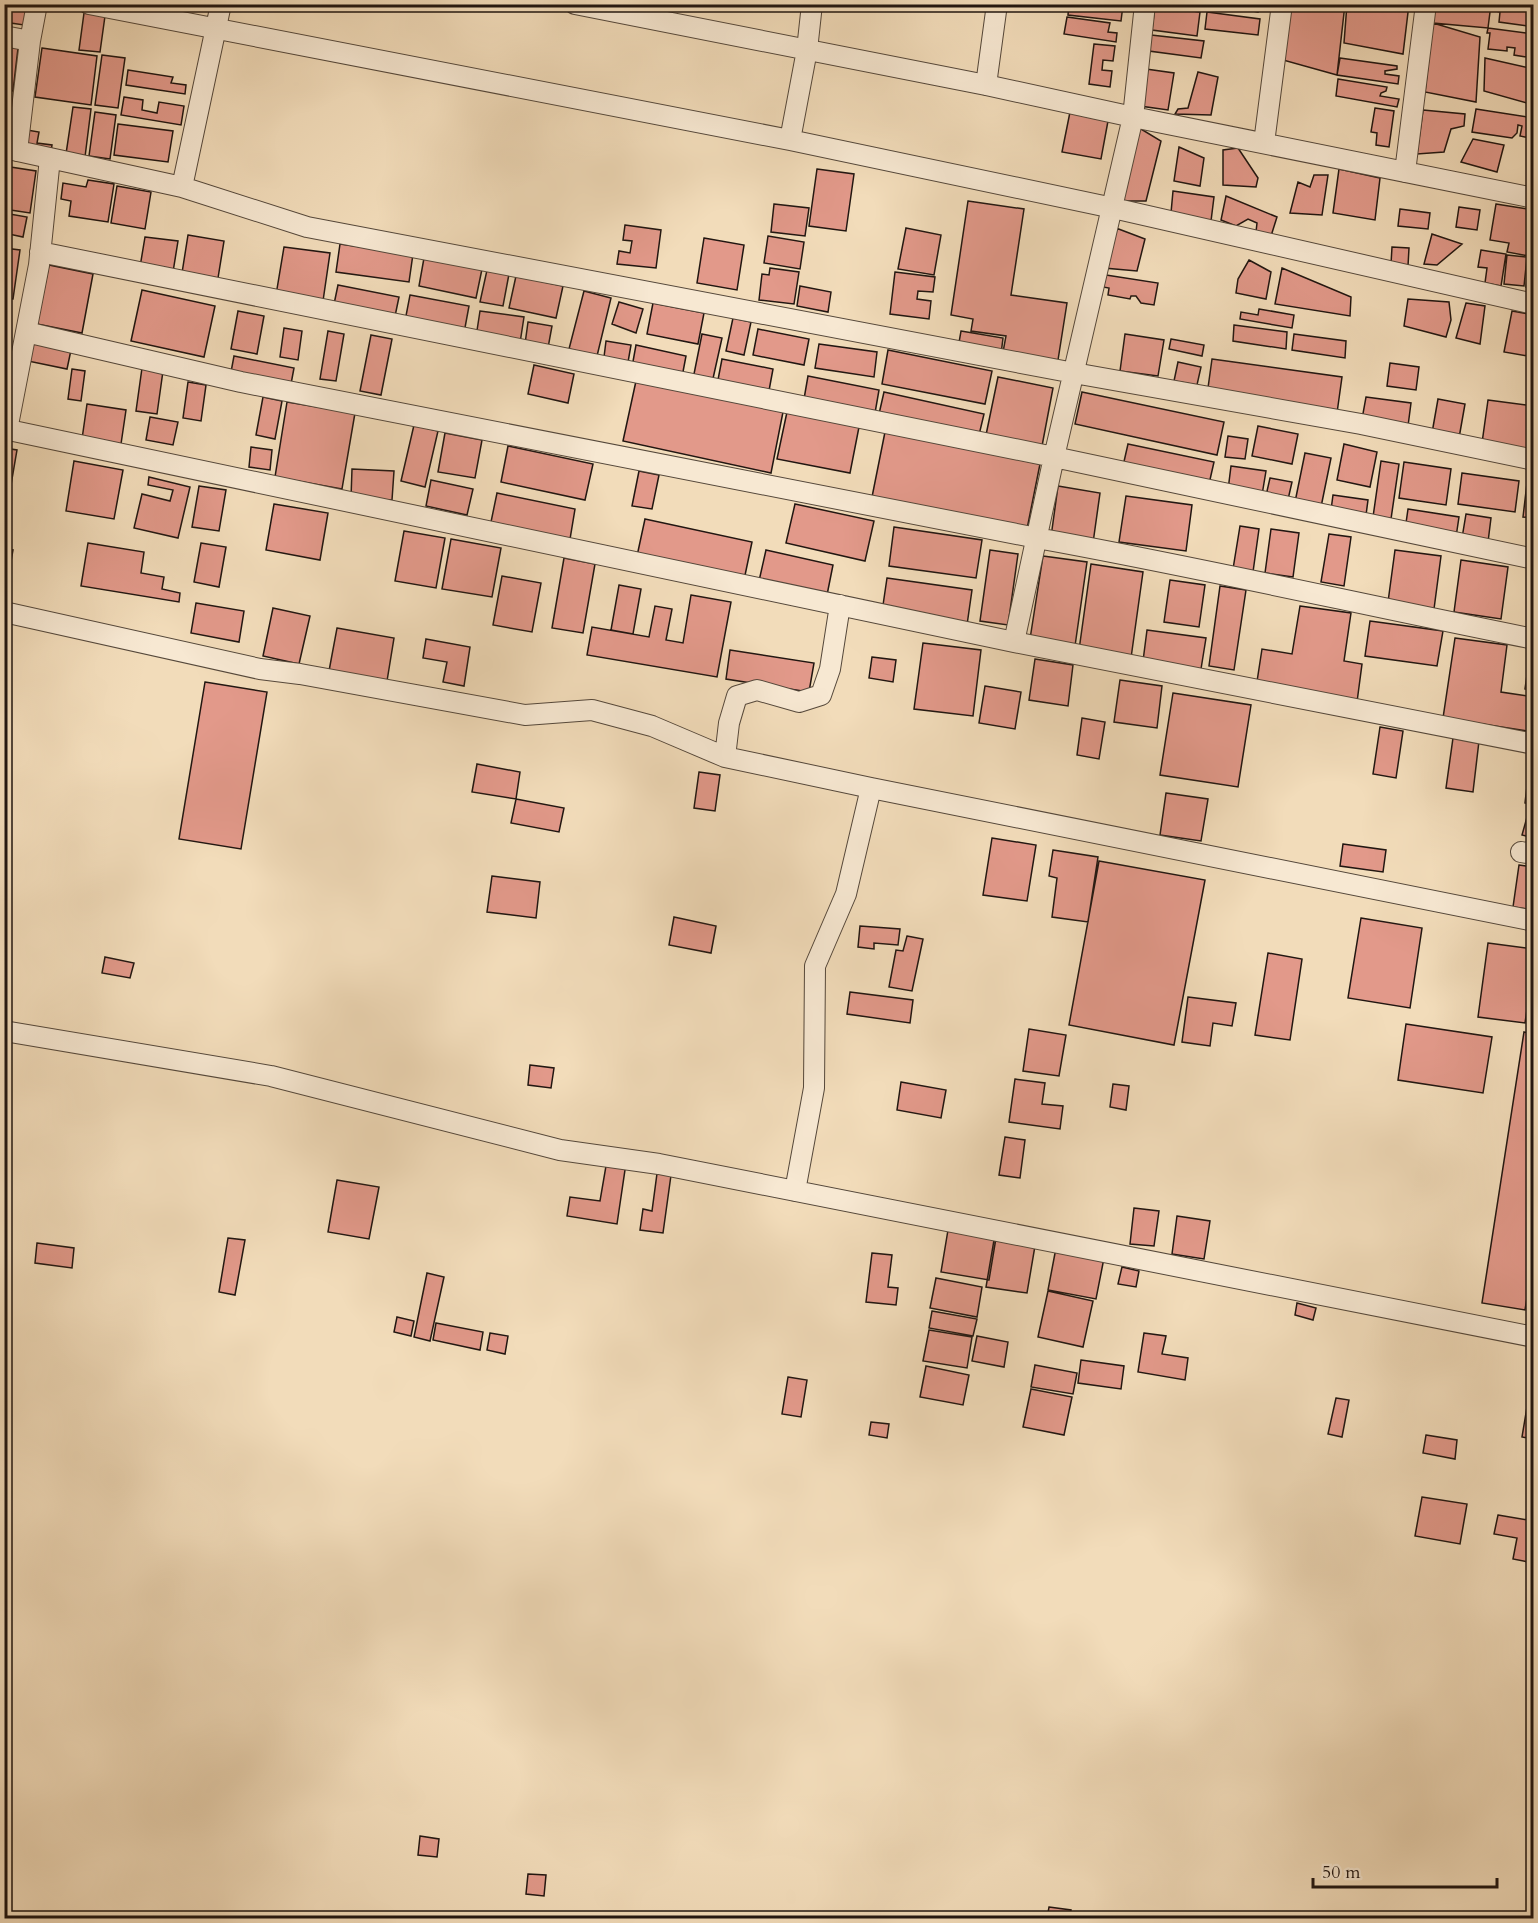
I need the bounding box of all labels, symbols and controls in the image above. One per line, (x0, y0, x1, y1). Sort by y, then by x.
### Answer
scale bar (1313, 1851, 1498, 1889)
text: 50 m (1322, 1860, 1361, 1885)

